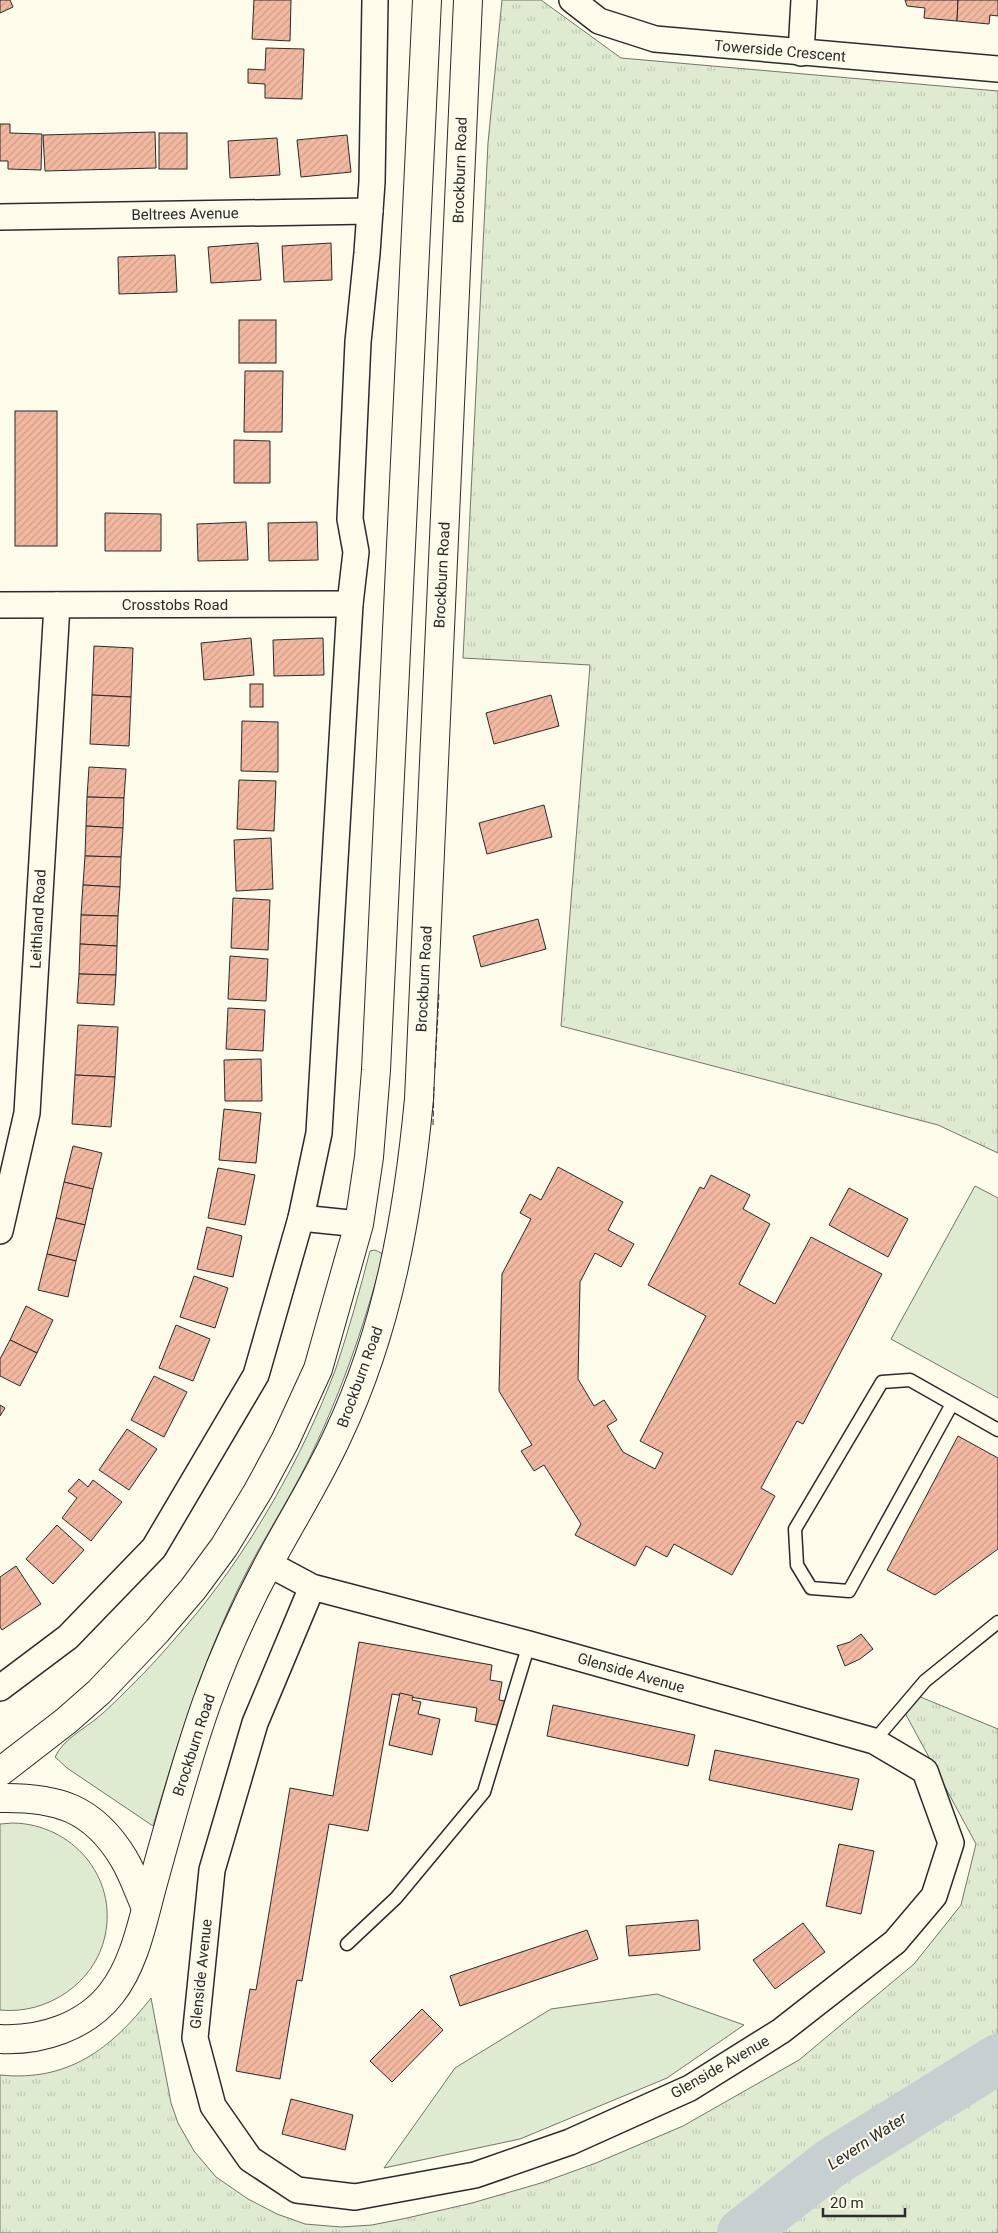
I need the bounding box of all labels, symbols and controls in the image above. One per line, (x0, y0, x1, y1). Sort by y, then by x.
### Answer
street label: Towerside Crescent (713, 36, 847, 66)
street label: Brockburn Road (449, 116, 471, 224)
street label: Beltrees Avenue (131, 204, 239, 224)
street label: Brockburn Road (430, 521, 454, 629)
street label: Crosstobs Road (122, 596, 228, 614)
street label: Leithland Road (26, 869, 50, 969)
street label: Brockburn Road (412, 925, 436, 1033)
street label: Brockburn Road (333, 1324, 387, 1430)
street label: Glenside Avenue (575, 1649, 687, 1697)
street label: Brockburn Road (169, 1692, 219, 1798)
street label: Glenside Avenue (186, 1918, 216, 2030)
street label: Glenside Avenue (668, 2032, 772, 2102)
water label: Levern Water (824, 2108, 911, 2174)
scale bar (823, 2186, 906, 2218)
text: 20 m (830, 2194, 864, 2212)

